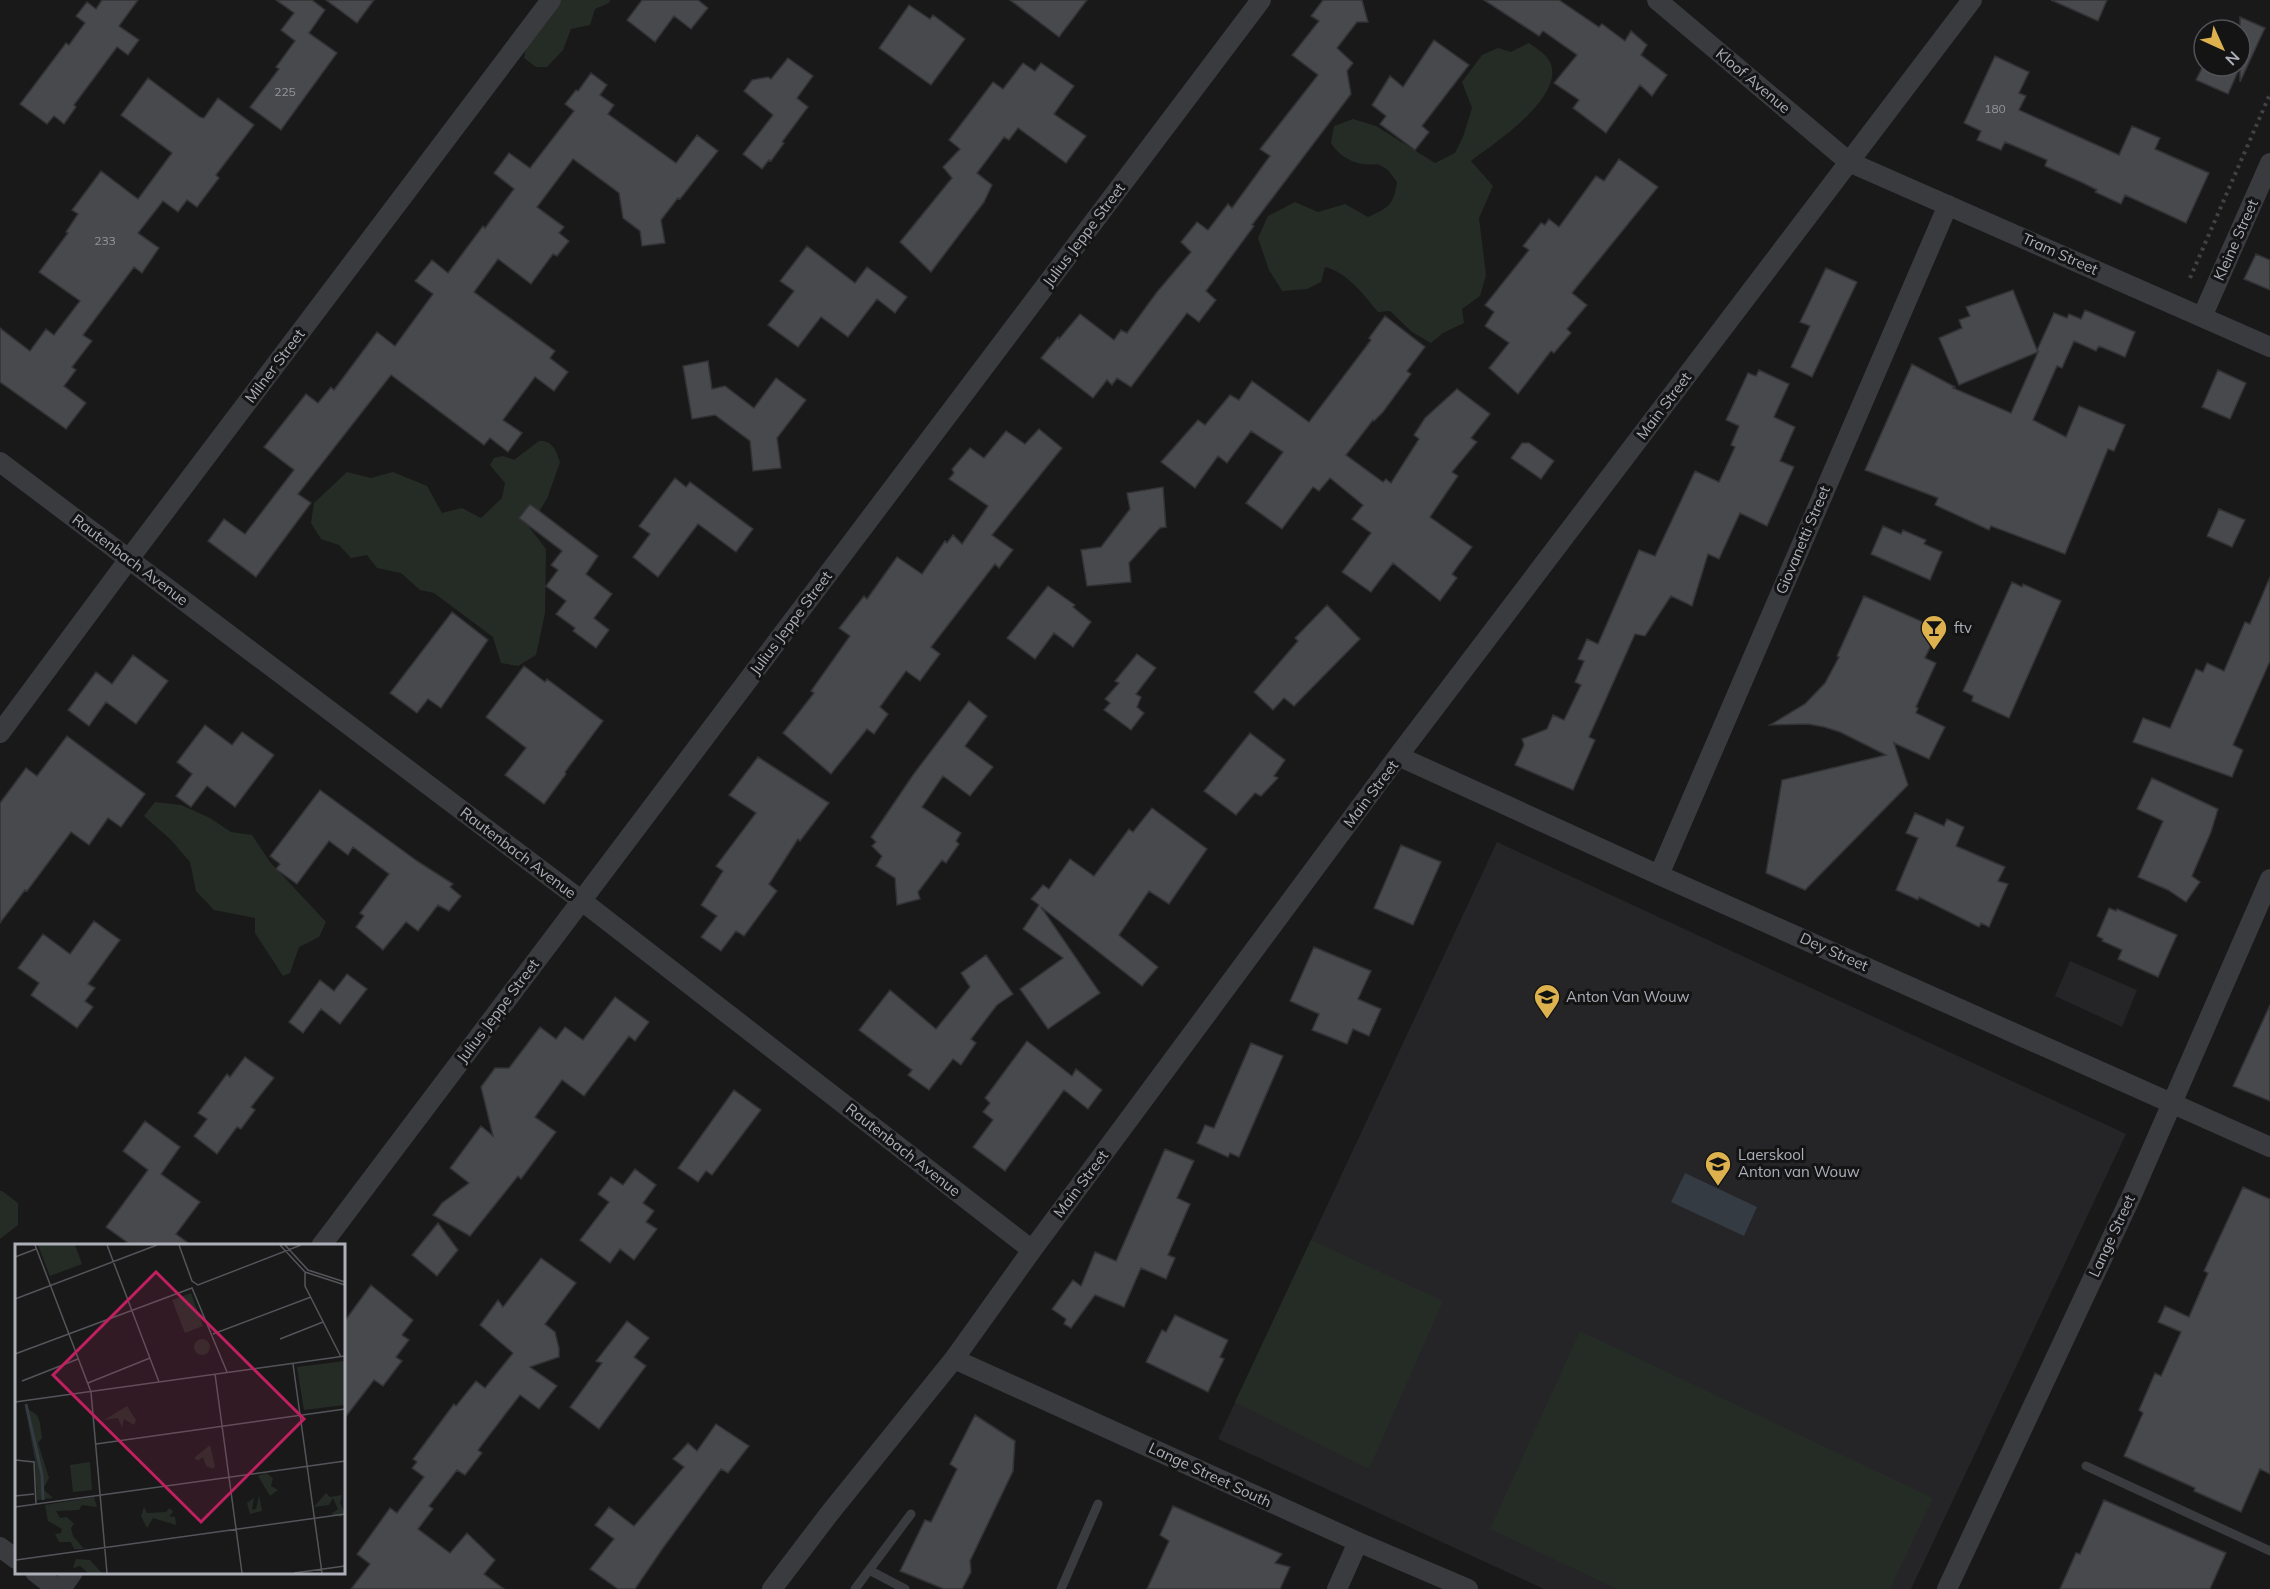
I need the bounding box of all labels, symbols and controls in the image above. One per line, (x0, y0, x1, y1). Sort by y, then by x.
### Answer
north arrow (2192, 18, 2252, 78)
street label: Kloof Avenue (1712, 44, 1794, 117)
text: N (2221, 47, 2244, 70)
house number: 225 (274, 84, 296, 99)
house number: 180 (1984, 101, 2006, 116)
street label: Julius Jeppe Street (1038, 179, 1129, 290)
street label: Kleine Street (2209, 196, 2262, 283)
street label: Tram Street (2019, 228, 2101, 279)
house number: 233 (94, 233, 116, 248)
street label: Milner Street (241, 325, 309, 406)
street label: Main Street (1632, 368, 1695, 443)
street label: Giovanetti Street (1771, 483, 1834, 597)
street label: Rautenbach Avenue (68, 510, 192, 609)
street label: Julius Jeppe Street (745, 567, 836, 678)
bar icon: ftv (1919, 613, 1949, 651)
place label: ftv (1954, 618, 1972, 637)
street label: Main Street (1339, 756, 1402, 831)
street label: Rautenbach Avenue (456, 803, 580, 902)
street label: Dey Street (1797, 928, 1871, 975)
street label: Julius Jeppe Street (452, 955, 543, 1066)
school or university icon: Anton Van Wouw (1532, 982, 1562, 1020)
place label: Anton Van Wouw (1566, 987, 1690, 1006)
street label: Rautenbach Avenue (842, 1099, 965, 1200)
place label: Laerskool Anton van Wouw (1738, 1145, 1860, 1181)
street label: Main Street (1049, 1146, 1112, 1221)
school or university icon: Laerskool Anton van Wouw (1703, 1149, 1733, 1187)
street label: Lange Street (2084, 1192, 2139, 1280)
inset map (15, 1244, 345, 1574)
street label: Lange Street South (1146, 1438, 1275, 1511)

